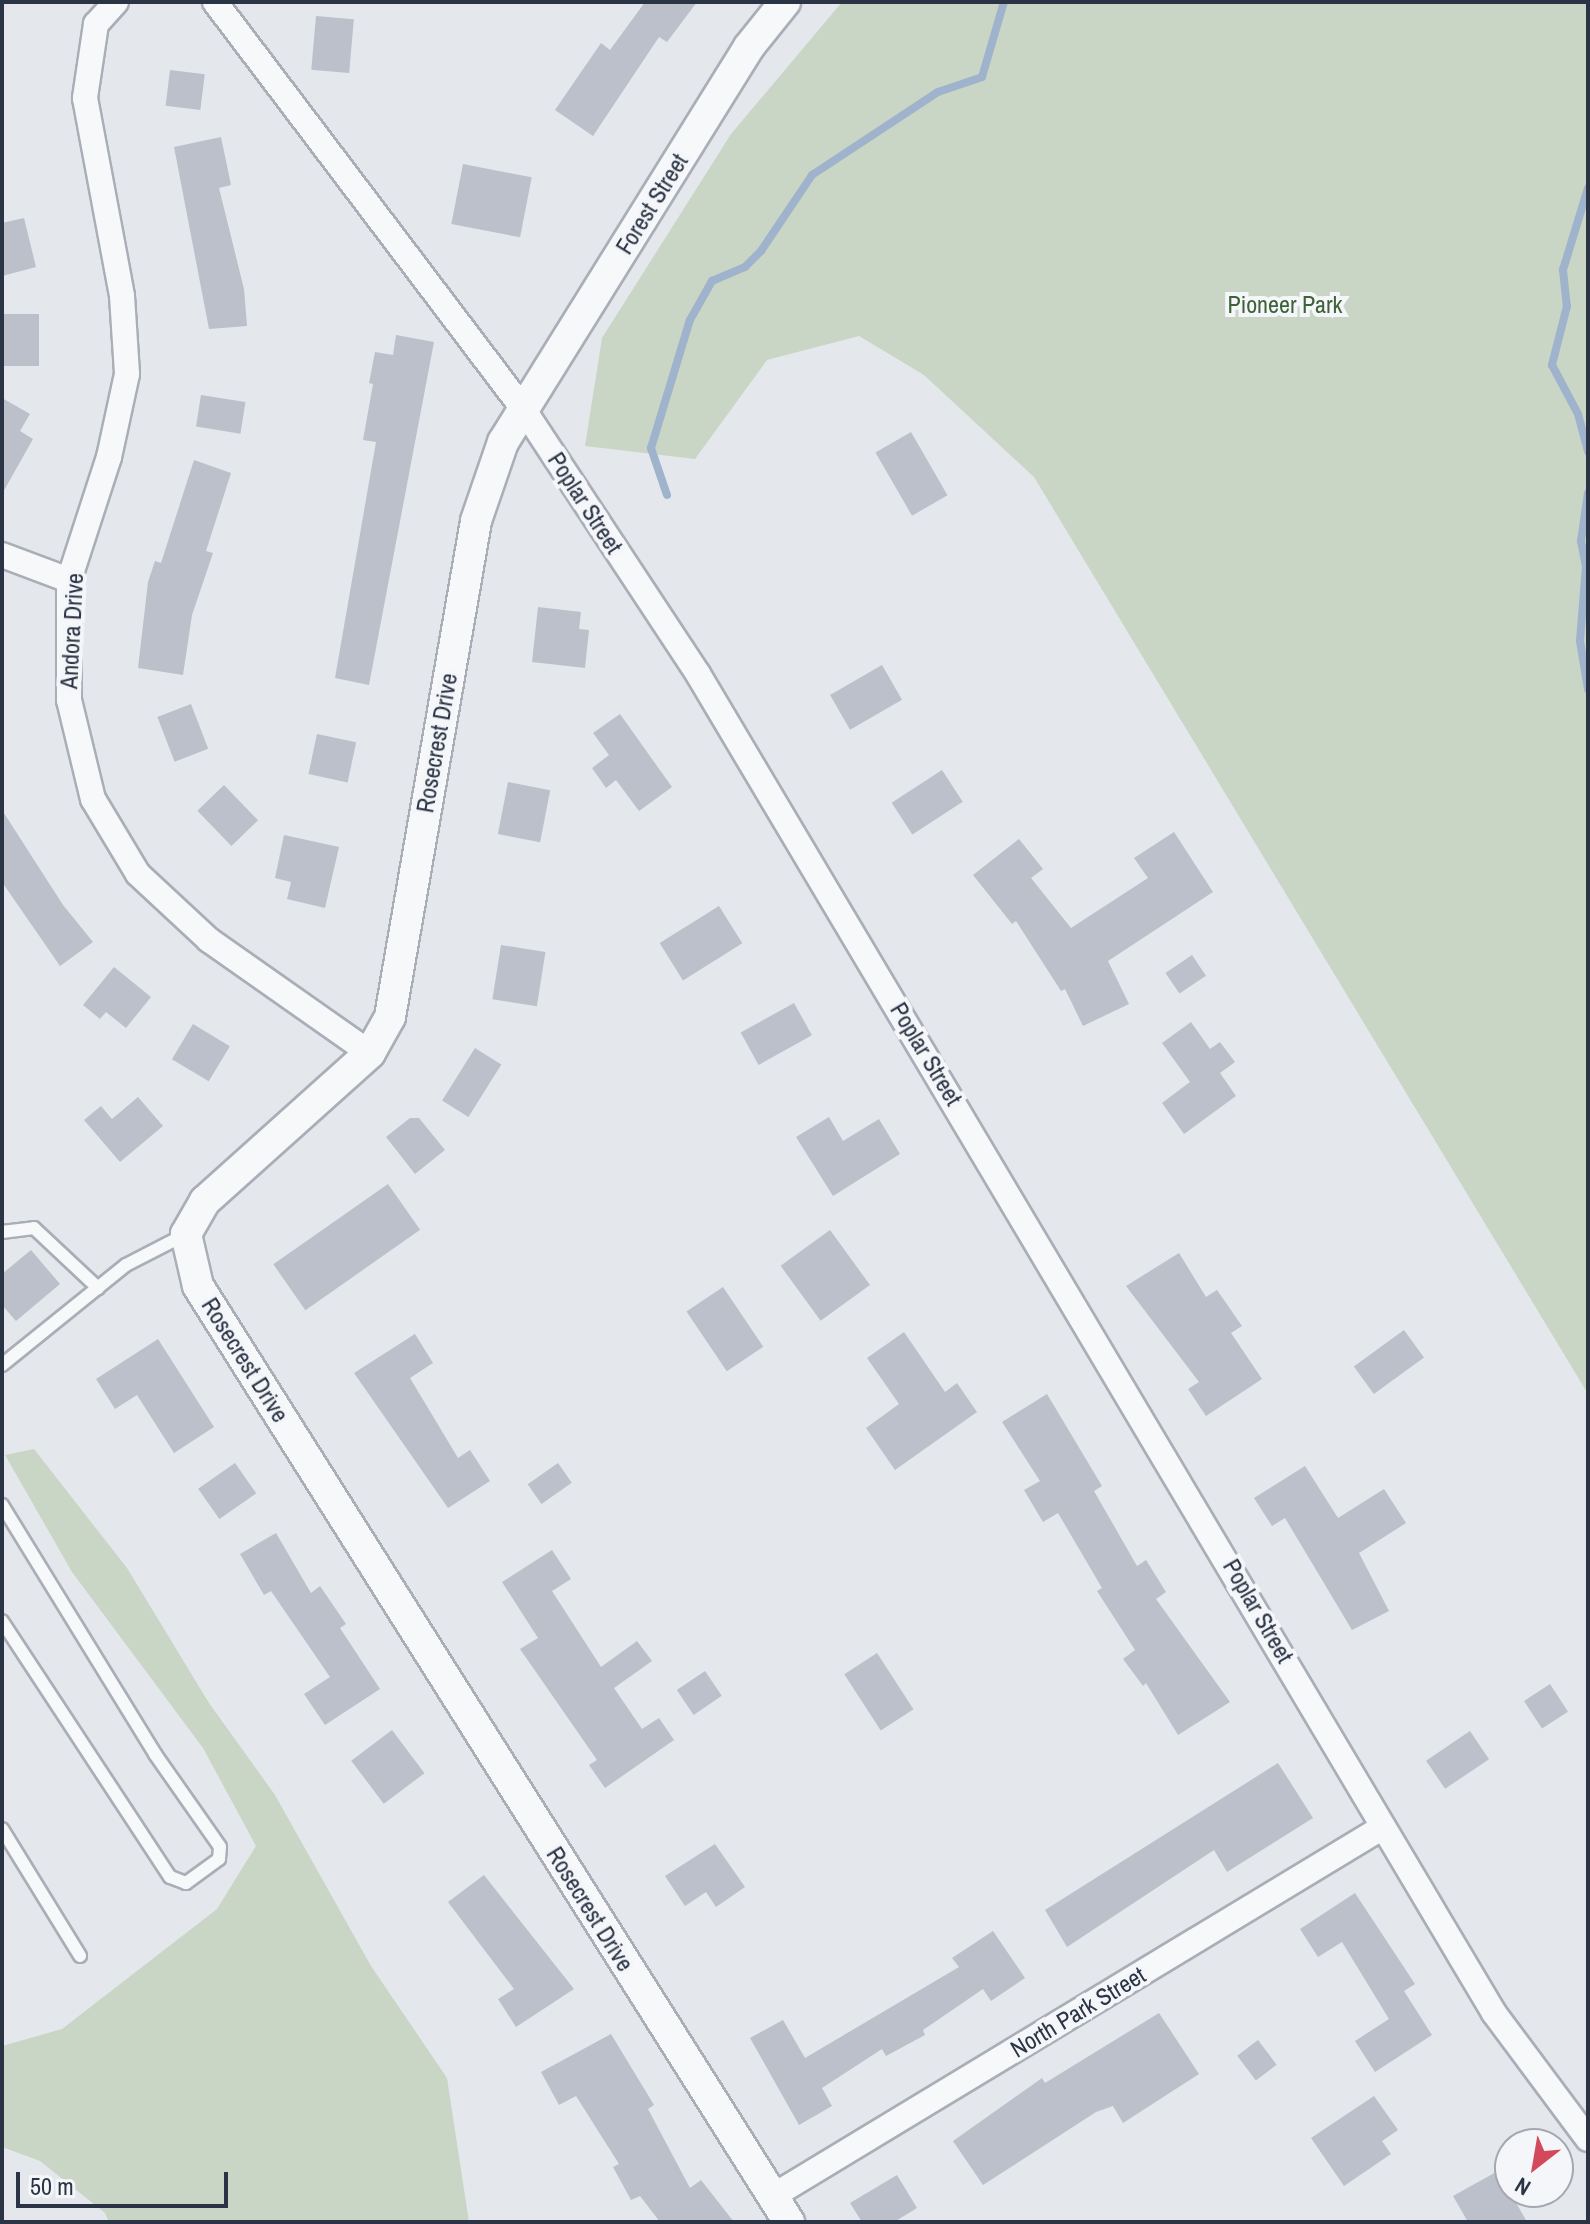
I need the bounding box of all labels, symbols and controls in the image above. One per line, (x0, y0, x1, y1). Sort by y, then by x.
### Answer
street label: Forest Street (610, 149, 694, 259)
park label: Pioneer Park (1228, 291, 1342, 319)
street label: Poplar Street (542, 447, 628, 559)
street label: Andora Drive (55, 572, 89, 690)
street label: Rosecrest Drive (411, 671, 463, 815)
street label: Poplar Street (884, 997, 968, 1111)
street label: Rosecrest Drive (195, 1293, 295, 1427)
street label: Poplar Street (1217, 1554, 1299, 1668)
street label: Rosecrest Drive (540, 1842, 640, 1976)
street label: North Park Street (1005, 1961, 1151, 2063)
north arrow (1494, 2128, 1574, 2208)
scale bar (20, 2156, 232, 2206)
text: 50 m (30, 2170, 74, 2202)
text: N (1509, 2171, 1536, 2203)

